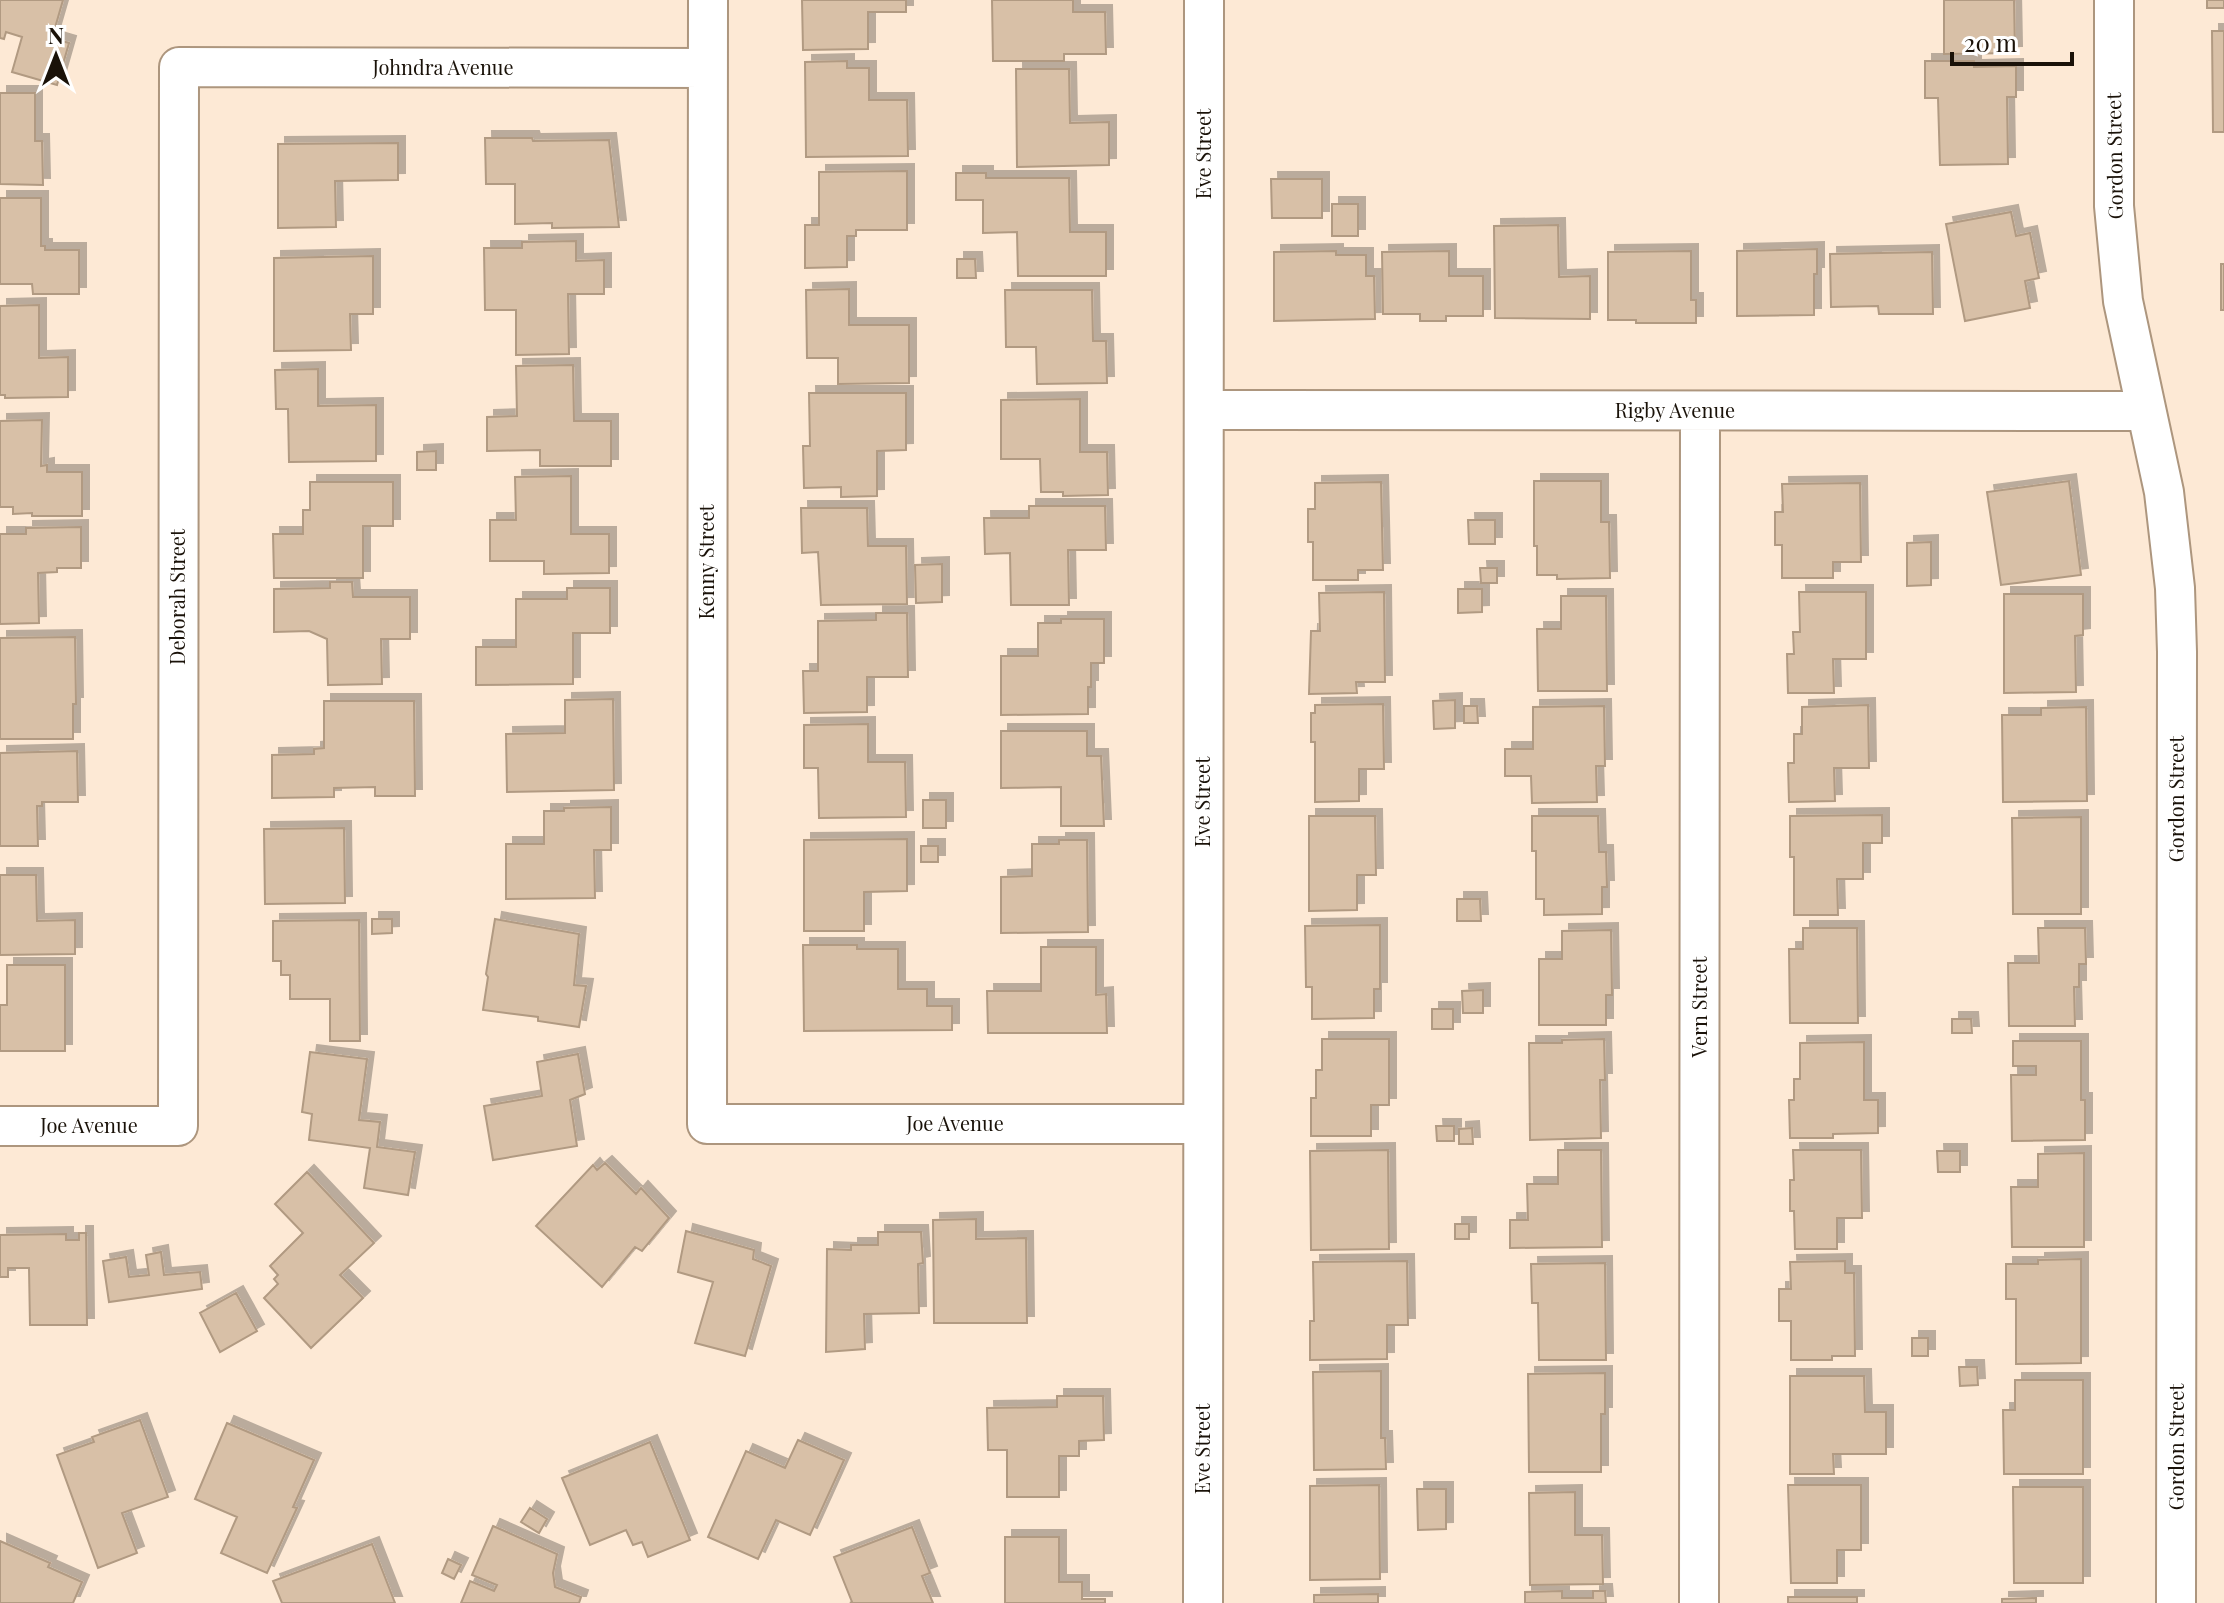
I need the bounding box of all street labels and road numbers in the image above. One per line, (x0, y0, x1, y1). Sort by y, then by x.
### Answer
street label: Johndra Avenue (371, 53, 514, 80)
street label: Gordon Street (2099, 92, 2128, 220)
street label: Eve Street (1189, 108, 1216, 199)
street label: Rigby Avenue (1615, 396, 1735, 423)
street label: Kenny Street (692, 504, 719, 620)
street label: Deborah Street (163, 528, 190, 665)
street label: Gordon Street (2162, 735, 2189, 862)
street label: Eve Street (1188, 756, 1215, 847)
street label: Vern Street (1685, 956, 1712, 1059)
street label: Joe Avenue (905, 1109, 1004, 1136)
street label: Joe Avenue (39, 1111, 138, 1138)
street label: Gordon Street (2162, 1383, 2189, 1510)
street label: Eve Street (1188, 1403, 1215, 1494)

